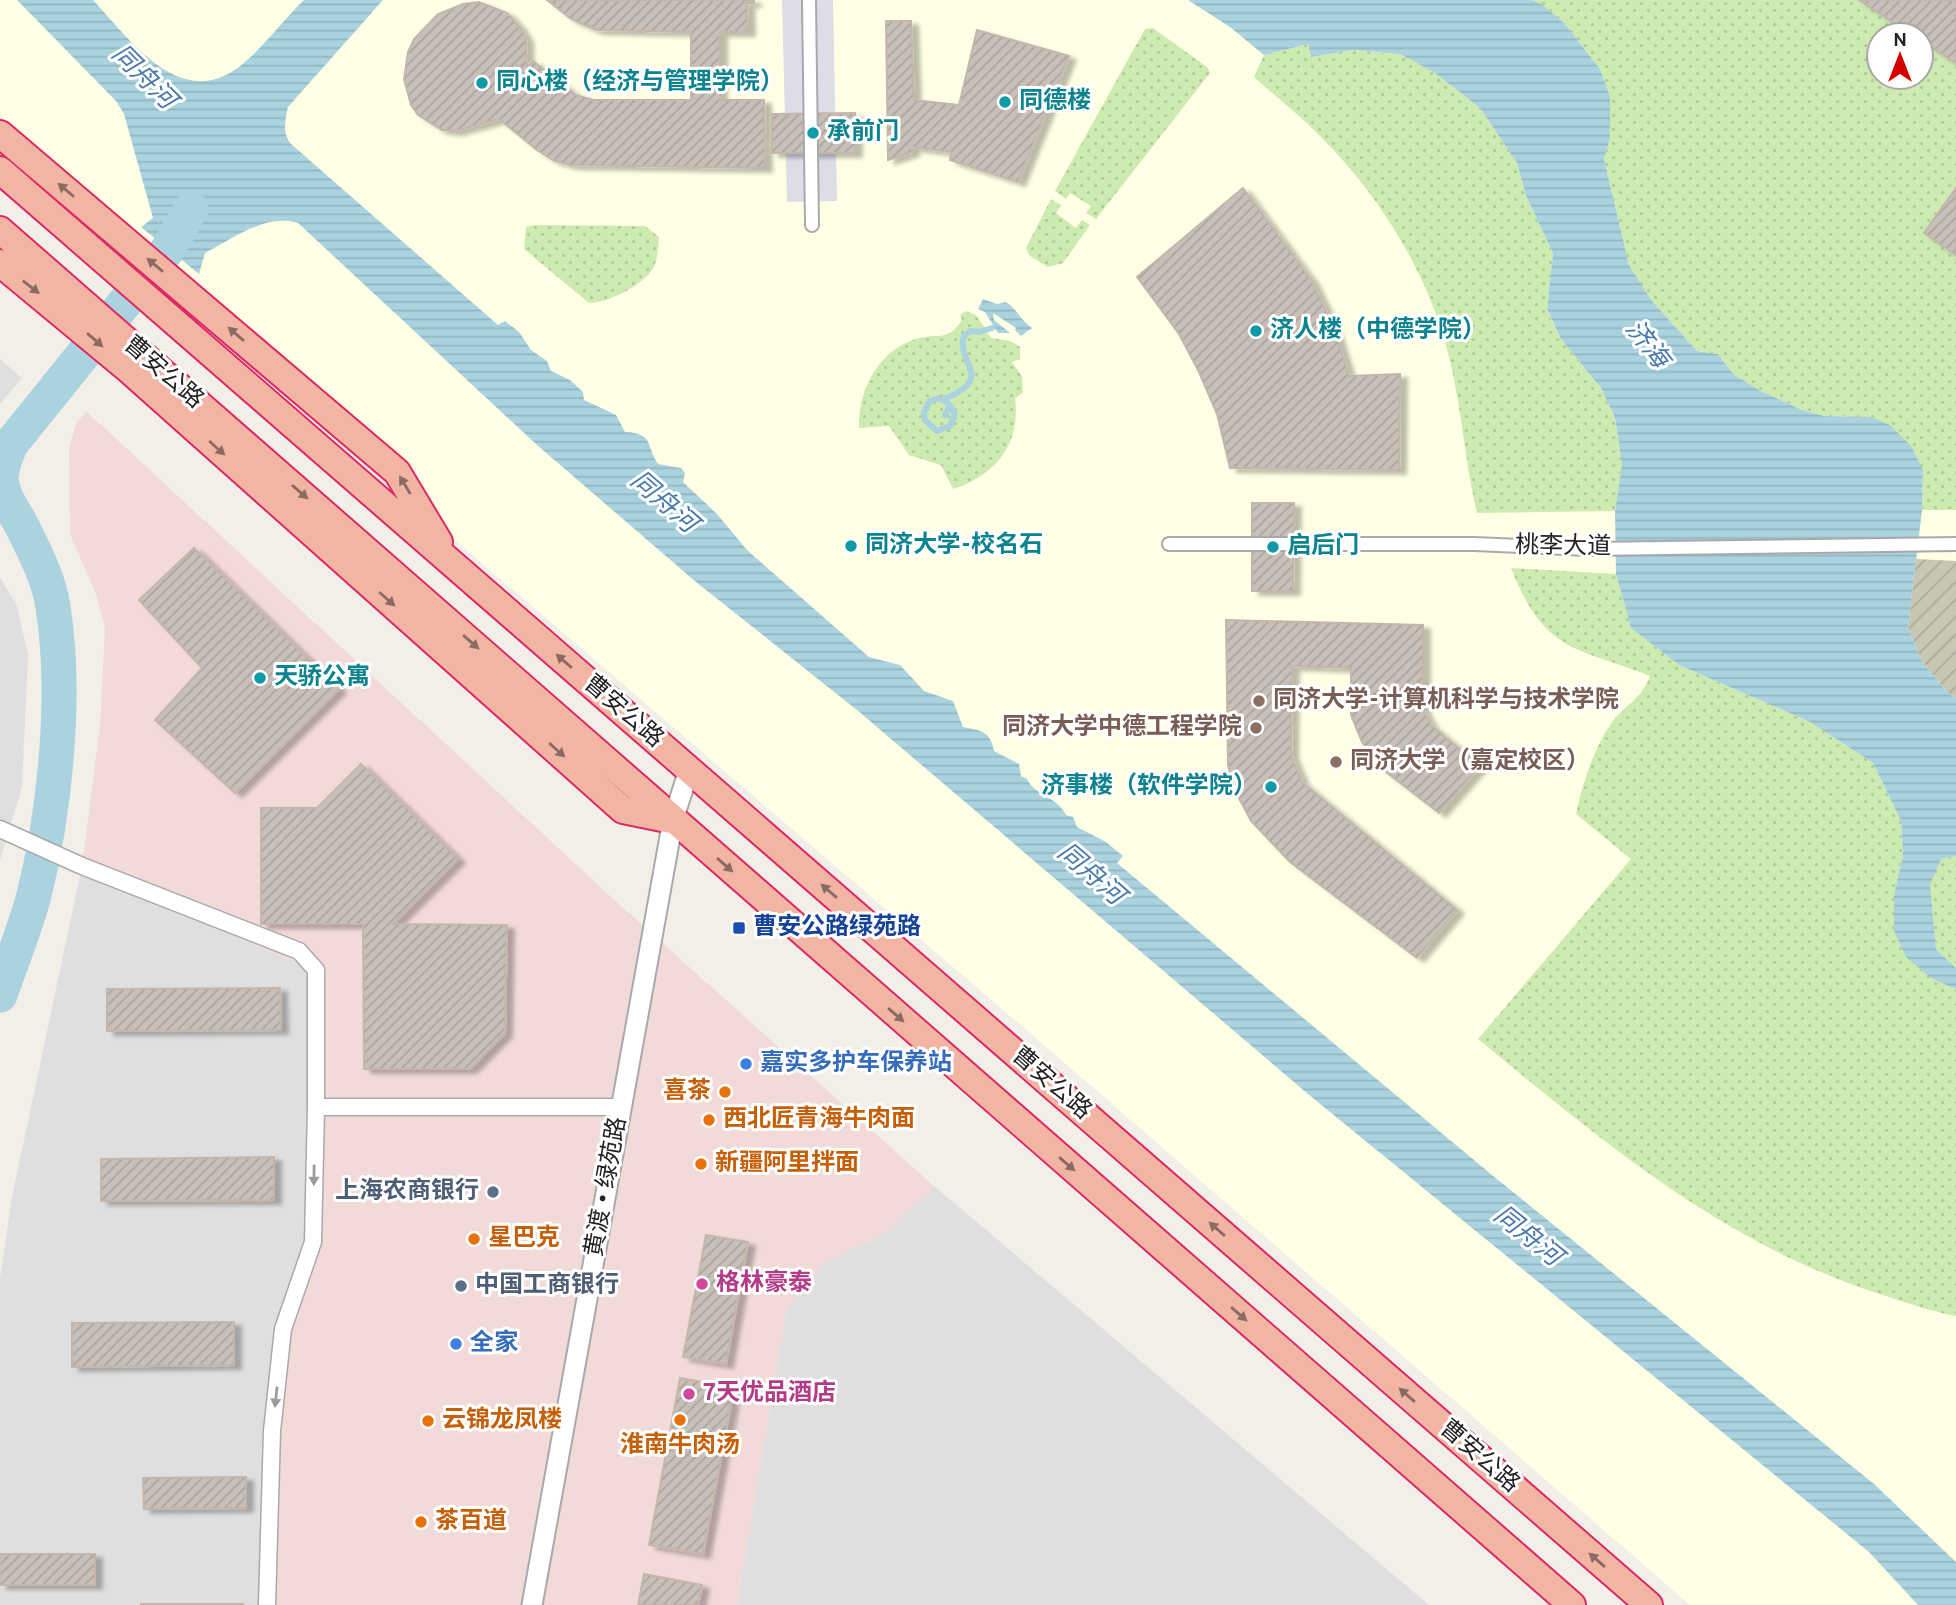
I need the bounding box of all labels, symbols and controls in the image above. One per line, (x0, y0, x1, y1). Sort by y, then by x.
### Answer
north arrow (1865, 21, 1935, 91)
text: N (1893, 29, 1907, 53)
water label: 同舟河 (104, 39, 186, 121)
place label: 同心楼（经济与管理学院） (496, 68, 784, 98)
marker: 同心楼（经济与管理学院） (474, 75, 490, 91)
place label: 同德楼 (1019, 87, 1091, 117)
marker: 同德楼 (997, 94, 1013, 110)
place label: 承前门 (827, 118, 899, 148)
marker: 承前门 (805, 125, 821, 141)
one-way arrow (57, 182, 75, 198)
one-way arrow (146, 257, 164, 273)
one-way arrow (21, 279, 39, 294)
water label: 济海 (1617, 314, 1677, 379)
place label: 济人楼（中德学院） (1270, 316, 1486, 346)
marker: 济人楼（中德学院） (1248, 323, 1264, 339)
one-way arrow (227, 326, 245, 342)
street label: 曹安公路 (117, 330, 209, 416)
one-way arrow (87, 332, 104, 347)
one-way arrow (208, 439, 225, 455)
water label: 同舟河 (623, 465, 707, 544)
one-way arrow (398, 476, 411, 495)
one-way arrow (291, 484, 309, 500)
place label: 同济大学-校名石 (865, 531, 1043, 561)
street label: 桃李大道 (1515, 531, 1611, 563)
place label: 启后门 (1287, 532, 1359, 562)
marker: 同济大学-校名石 (843, 538, 859, 554)
marker: 启后门 (1265, 539, 1281, 555)
one-way arrow (378, 591, 396, 607)
one-way arrow (462, 634, 480, 650)
one-way arrow (555, 654, 572, 669)
place label: 天骄公寓 (274, 663, 370, 693)
street label: 曹安公路 (577, 669, 669, 755)
marker: 天骄公寓 (252, 670, 268, 686)
place label: 同济大学-计算机科学与技术学院 (1273, 686, 1619, 716)
marker: 同济大学-计算机科学与技术学院 (1251, 693, 1267, 709)
place label: 同济大学中德工程学院 (1002, 713, 1242, 743)
marker: 同济大学中德工程学院 (1248, 720, 1264, 736)
one-way arrow (548, 742, 565, 758)
place label: 同济大学（嘉定校区） (1350, 747, 1590, 777)
marker: 同济大学（嘉定校区） (1328, 754, 1344, 770)
place label: 济事楼（软件学院） (1041, 772, 1257, 802)
marker: 济事楼（软件学院） (1263, 779, 1279, 795)
water label: 同舟河 (1050, 837, 1134, 916)
one-way arrow (716, 857, 734, 873)
one-way arrow (820, 883, 838, 899)
place label: 曹安公路绿苑路 (753, 913, 921, 943)
marker: 曹安公路绿苑路 (731, 920, 747, 936)
one-way arrow (887, 1007, 905, 1023)
street label: 曹安公路 (1005, 1041, 1097, 1127)
place label: 嘉实多护车保养站 (760, 1049, 952, 1079)
marker: 嘉实多护车保养站 (738, 1056, 754, 1072)
place label: 喜茶 (663, 1077, 711, 1107)
marker: 喜茶 (717, 1084, 733, 1100)
place label: 西北匠青海牛肉面 (723, 1105, 915, 1135)
marker: 西北匠青海牛肉面 (701, 1112, 717, 1128)
street label: 黄渡 • 绿苑路 (580, 1115, 634, 1259)
place label: 新疆阿里拌面 (715, 1149, 859, 1179)
marker: 新疆阿里拌面 (693, 1156, 709, 1172)
one-way arrow (1059, 1156, 1076, 1171)
one-way arrow (308, 1164, 320, 1186)
place label: 上海农商银行 (335, 1177, 479, 1207)
marker: 上海农商银行 (485, 1184, 501, 1200)
water label: 同舟河 (1486, 1200, 1572, 1278)
one-way arrow (1209, 1222, 1226, 1237)
place label: 星巴克 (488, 1224, 560, 1254)
marker: 星巴克 (466, 1231, 482, 1247)
place label: 格林豪泰 (716, 1269, 812, 1299)
place label: 中国工商银行 (475, 1271, 619, 1301)
marker: 格林豪泰 (694, 1276, 710, 1292)
marker: 中国工商银行 (453, 1278, 469, 1294)
one-way arrow (1230, 1306, 1247, 1321)
place label: 全家 (470, 1329, 518, 1359)
marker: 全家 (448, 1336, 464, 1352)
place label: 7天优品酒店 (703, 1379, 836, 1409)
marker: 7天优品酒店 (681, 1386, 697, 1402)
one-way arrow (270, 1387, 281, 1409)
one-way arrow (1399, 1388, 1416, 1403)
place label: 云锦龙凤楼 (442, 1406, 562, 1436)
marker: 淮南牛肉汤 (672, 1412, 688, 1428)
marker: 云锦龙凤楼 (420, 1413, 436, 1429)
street label: 曹安公路 (1433, 1414, 1525, 1500)
place label: 淮南牛肉汤 (620, 1431, 740, 1461)
place label: 茶百道 (435, 1507, 507, 1537)
marker: 茶百道 (413, 1514, 429, 1530)
one-way arrow (1589, 1553, 1606, 1568)

